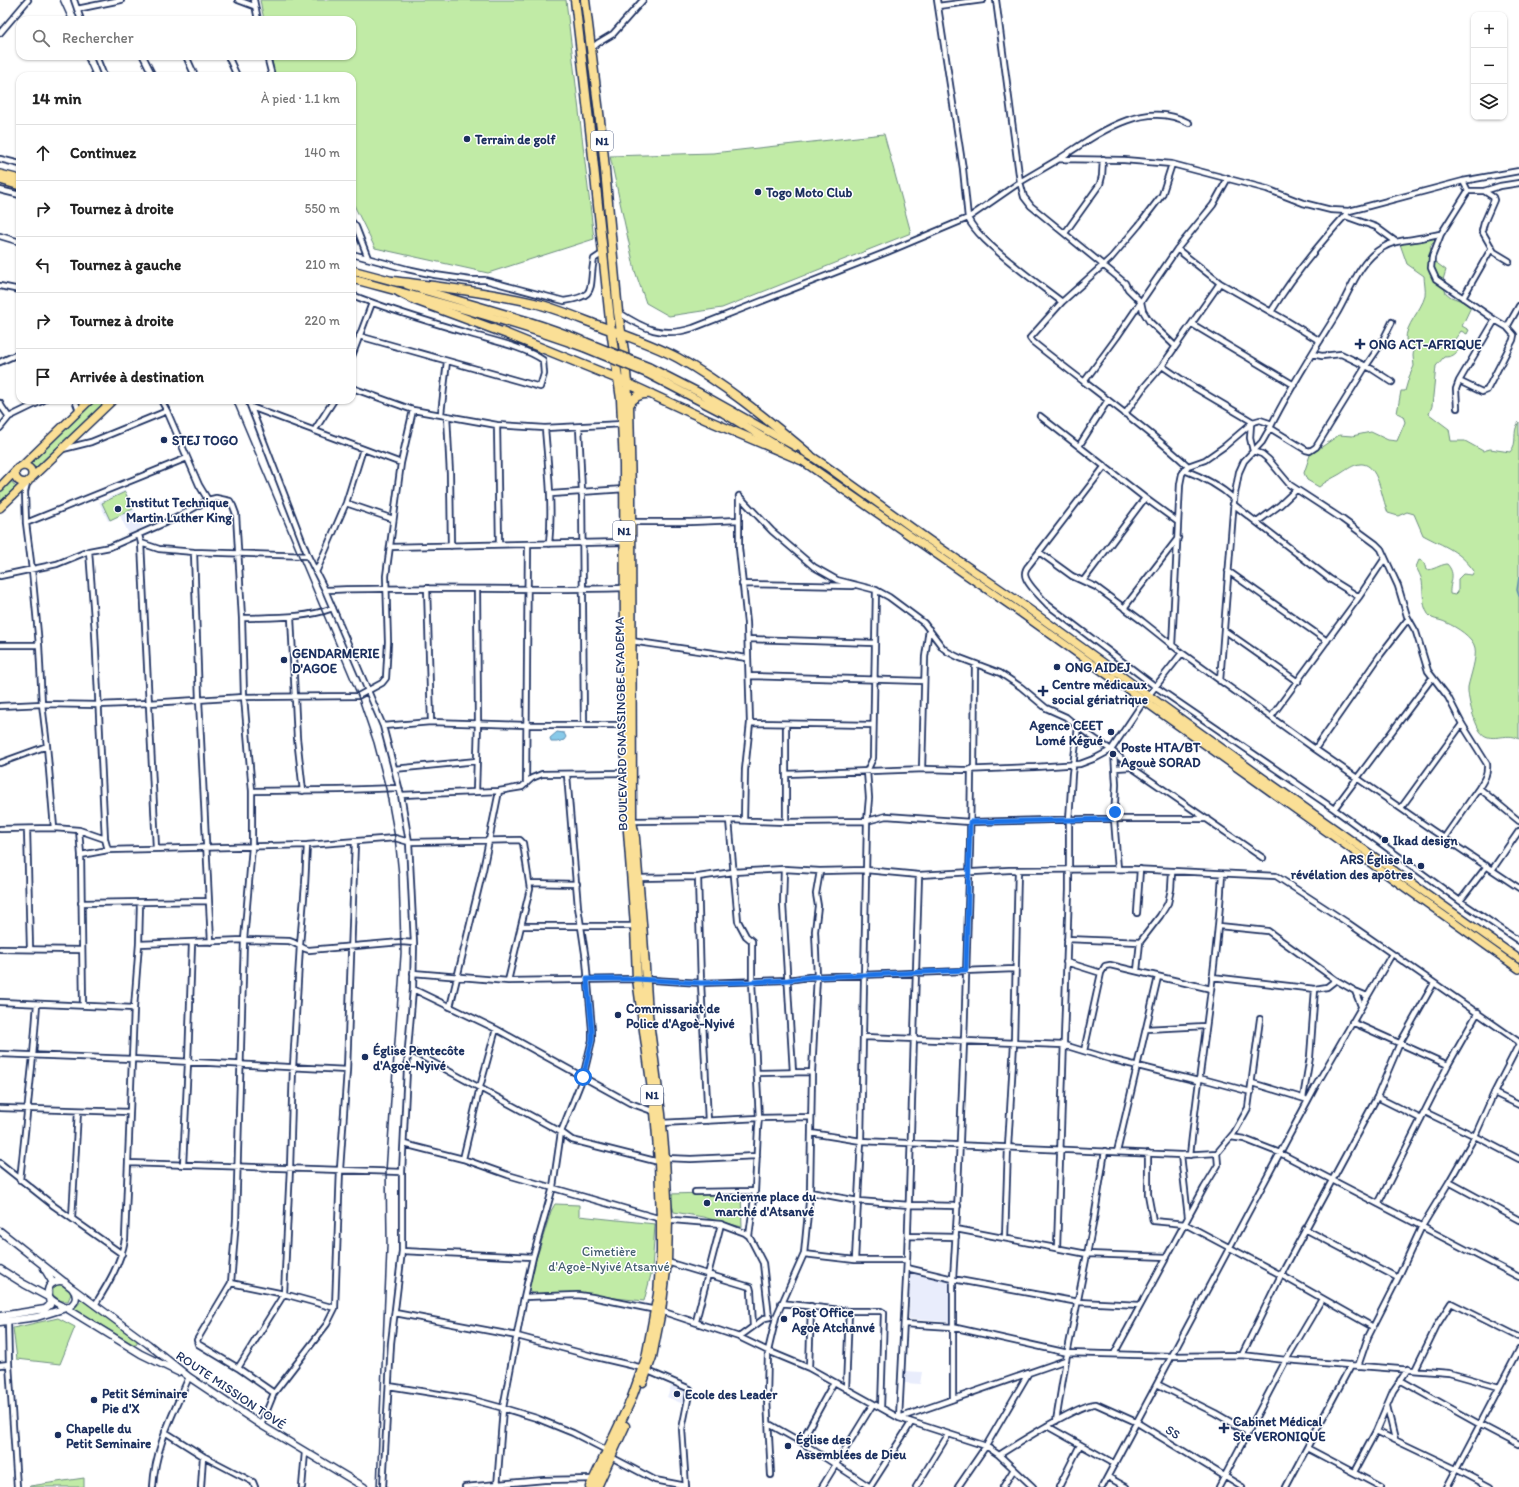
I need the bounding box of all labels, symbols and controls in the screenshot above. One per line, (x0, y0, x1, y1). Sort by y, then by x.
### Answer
map controls (1471, 12, 1507, 120)
button: + (1471, 12, 1507, 48)
search box (16, 16, 356, 60)
icon: search (30, 27, 52, 49)
text: Rechercher (62, 29, 134, 47)
button: − (1471, 48, 1507, 84)
button: layers (1471, 84, 1507, 120)
text: 14 min (32, 88, 82, 108)
text: À pied · 1.1 km (261, 91, 340, 106)
road number: N1 (591, 131, 613, 151)
place label: Terrain de golf (474, 132, 556, 148)
marker: Terrain de golf (462, 134, 472, 144)
icon: ahead (32, 142, 54, 164)
text: Continuez (70, 144, 136, 162)
text: 140 m (304, 145, 340, 160)
place label: Togo Moto Club (765, 185, 853, 201)
marker: Togo Moto Club (753, 187, 763, 197)
icon: right (32, 198, 54, 220)
text: Tournez à droite (70, 200, 174, 218)
text: 550 m (304, 201, 340, 216)
icon: left (32, 254, 54, 276)
text: Tournez à gauche (70, 256, 181, 274)
text: 210 m (305, 257, 340, 272)
icon: right (32, 310, 54, 332)
text: Tournez à droite (70, 312, 174, 330)
text: 220 m (304, 313, 340, 328)
place label: ONG ACT-AFRIQUE (1369, 337, 1482, 352)
marker: ONG ACT-AFRIQUE (1354, 338, 1366, 350)
icon: arrive (32, 366, 54, 388)
text: Arrivée à destination (70, 368, 204, 386)
place label: STEJ TOGO (172, 433, 238, 448)
marker: STEJ TOGO (159, 435, 169, 445)
place label: Institut Technique Martin Luther King (126, 495, 232, 526)
marker: Institut Technique Martin Luther King (113, 504, 123, 514)
road number: N1 (613, 521, 635, 541)
street label: BOULEVARD GNASSINGBE EYADEMA (612, 616, 630, 831)
place label: GENDARMERIE D'AGOE (292, 646, 380, 676)
marker: GENDARMERIE D'AGOE (279, 655, 289, 665)
place label: ONG AIDEJ (1065, 660, 1131, 675)
marker: ONG AIDEJ (1052, 662, 1062, 672)
place label: Centre médicaux social gériatrique (1052, 677, 1148, 708)
marker: Centre médicaux social gériatrique (1037, 685, 1049, 697)
place label: Agence CEET Lomé Kégué (1029, 718, 1104, 749)
marker: Agence CEET Lomé Kégué (1106, 727, 1116, 737)
place label: Poste HTA/BT Agouè SORAD (1120, 740, 1201, 771)
marker: Poste HTA/BT Agouè SORAD (1108, 749, 1118, 759)
route end (1106, 803, 1124, 821)
place label: Ikad design (1393, 833, 1458, 849)
marker: Ikad design (1380, 835, 1390, 845)
place label: ARS Église la révélation des apôtres (1291, 851, 1413, 883)
marker: ARS Église la révélation des apôtres (1416, 861, 1426, 871)
place label: Commissariat de Police d'Agoè-Nyivé (626, 1001, 735, 1032)
marker: Commissariat de Police d'Agoè-Nyivé (613, 1010, 623, 1020)
place label: Église Pentecôte d'Agoè-Nyivé (373, 1042, 465, 1074)
marker: Église Pentecôte d'Agoè-Nyivé (360, 1052, 370, 1062)
route start (574, 1068, 592, 1086)
road number: N1 (641, 1085, 663, 1105)
place label: Ancienne place du marché d'Atsanvé (714, 1189, 817, 1219)
marker: Ancienne place du marché d'Atsanvé (702, 1198, 712, 1208)
park label: Cimetière d'Agoè-Nyivé Atsanvé (548, 1244, 670, 1274)
place label: Post Office Agoè Atchanvé (791, 1305, 875, 1336)
marker: Post Office Agoè Atchanvé (779, 1314, 789, 1324)
street label: ROUTE MISSION TOVÉ (173, 1348, 289, 1432)
place label: Petit Séminaire Pie d'X (102, 1386, 188, 1416)
place label: Ecole des Leader (685, 1387, 778, 1402)
marker: Ecole des Leader (672, 1389, 682, 1399)
marker: Petit Séminaire Pie d'X (89, 1395, 99, 1405)
place label: Cabinet Médical Ste VERONIQUE (1233, 1414, 1326, 1444)
place label: Chapelle du Petit Seminaire (66, 1421, 151, 1451)
street label: SS (1163, 1422, 1183, 1442)
marker: Cabinet Médical Ste VERONIQUE (1218, 1422, 1230, 1434)
marker: Chapelle du Petit Seminaire (53, 1430, 63, 1440)
place label: Église des Assemblées de Dieu (795, 1431, 907, 1462)
marker: Église des Assemblées de Dieu (783, 1441, 793, 1451)

